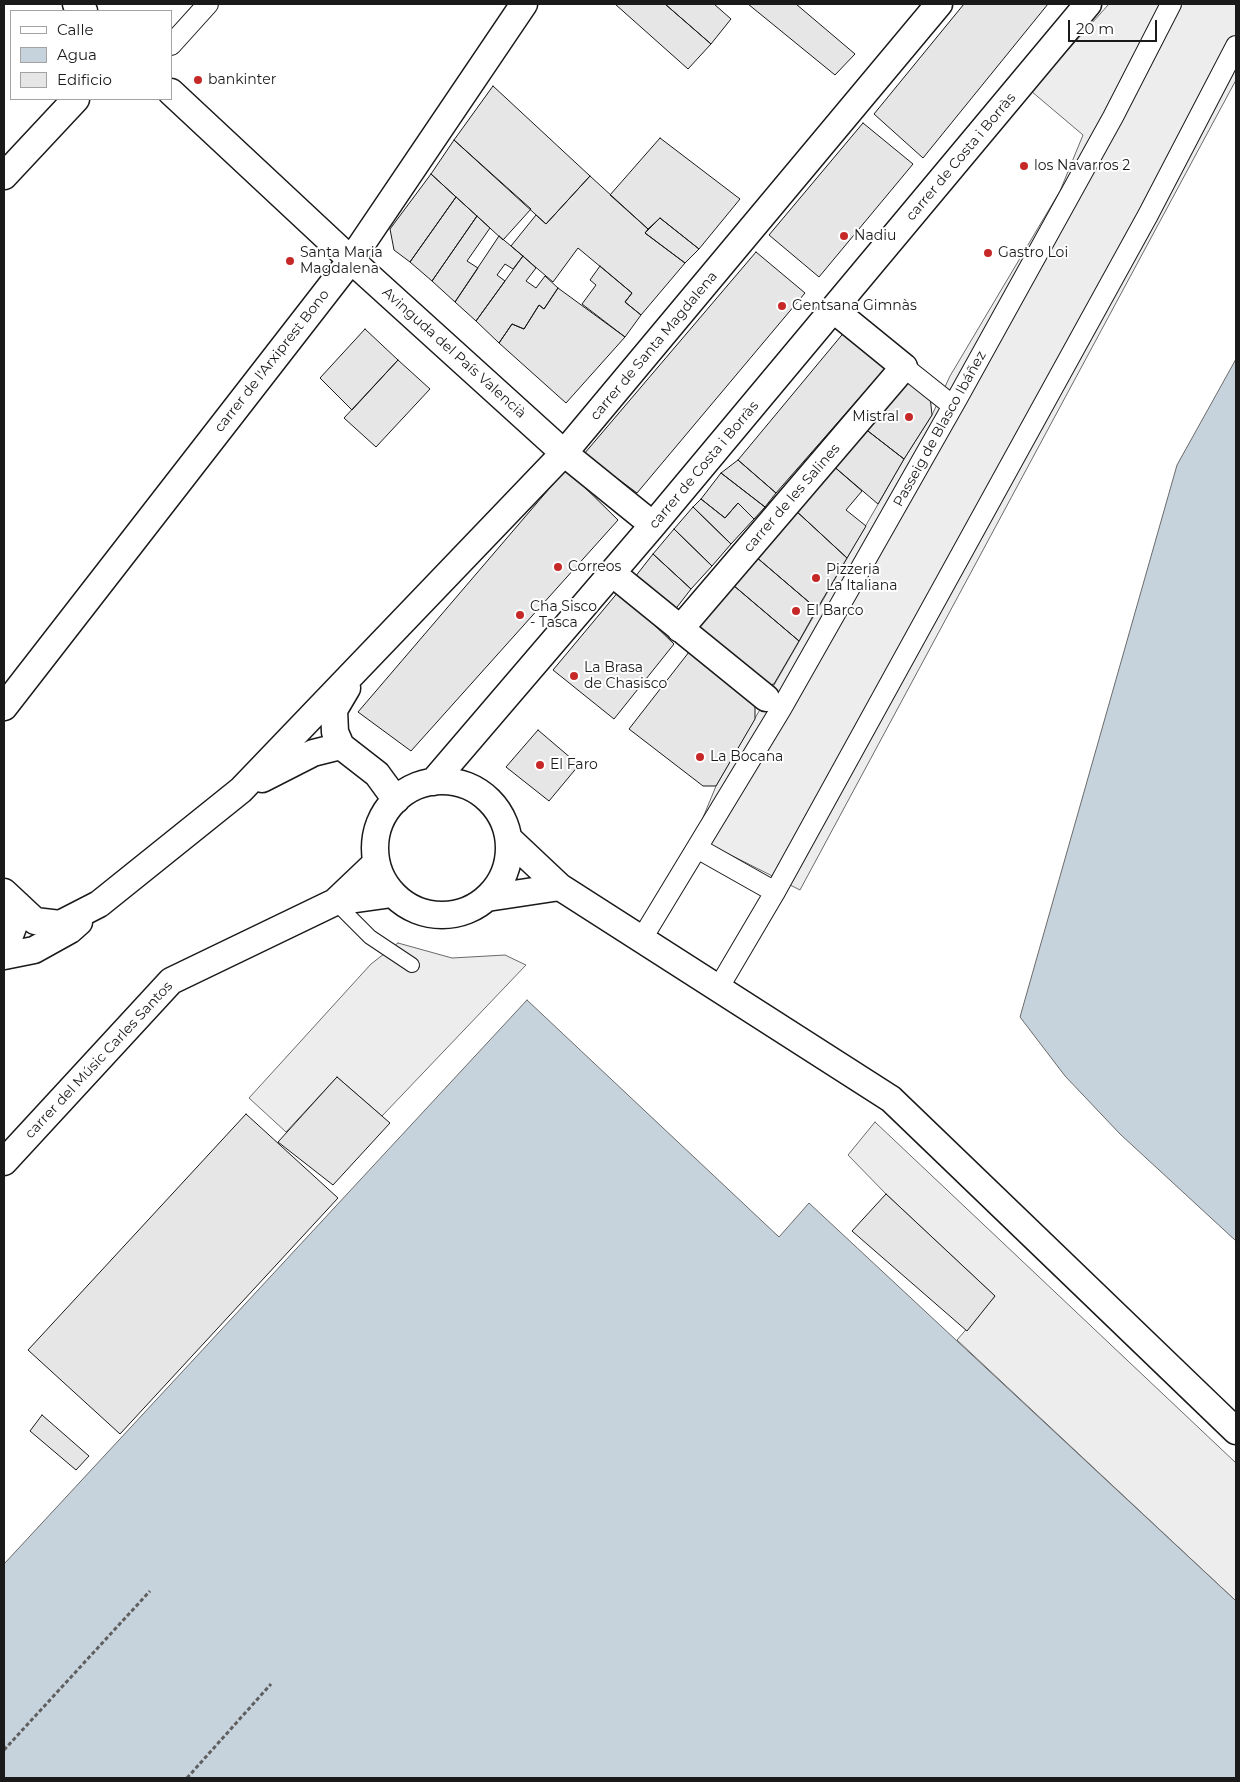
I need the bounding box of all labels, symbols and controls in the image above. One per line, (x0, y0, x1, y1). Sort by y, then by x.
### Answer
legend (10, 10, 172, 100)
scale bar (1070, 10, 1159, 42)
text: 20 m (1076, 19, 1114, 38)
text: Calle (57, 20, 94, 39)
text: Agua (57, 45, 97, 64)
text: Edificio (57, 70, 112, 89)
place label: bankinter (208, 72, 276, 88)
marker: bankinter (192, 74, 204, 86)
street label: carrer de Costa i Borràs (903, 90, 1019, 224)
place label: los Navarros 2 (1034, 158, 1130, 174)
marker: los Navarros 2 (1018, 160, 1030, 172)
place label: Nadiu (854, 228, 896, 244)
marker: Nadiu (838, 230, 850, 242)
place label: Santa Maria Magdalena (300, 245, 383, 278)
place label: Gastro Loi (998, 245, 1068, 261)
marker: Gastro Loi (982, 247, 994, 259)
marker: Santa Maria Magdalena (284, 255, 296, 267)
street label: carrer de Santa Magdalena (587, 268, 721, 424)
street label: Avinguda del País Valencià (379, 284, 529, 422)
street label: carrer de l'Arxiprest Bono (211, 286, 333, 436)
place label: Gentsana Gimnàs (792, 298, 917, 314)
marker: Gentsana Gimnàs (776, 300, 788, 312)
street label: Passeig de Blasco Ibáñez (890, 348, 990, 510)
street label: carrer de Costa i Borràs (646, 398, 762, 532)
place label: Mistral (852, 409, 899, 425)
marker: Mistral (903, 411, 915, 423)
street label: carrer de les Salines (740, 440, 844, 556)
place label: Correos (568, 559, 621, 575)
marker: Correos (552, 561, 564, 573)
place label: Pizzeria La Italiana (826, 562, 898, 594)
marker: Pizzeria La Italiana (810, 572, 822, 584)
place label: Cha Sisco - Tasca (530, 599, 597, 632)
place label: El Barco (806, 603, 864, 619)
marker: El Barco (790, 605, 802, 617)
marker: Cha Sisco - Tasca (514, 609, 526, 621)
place label: La Brasa de Chasisco (584, 660, 667, 692)
marker: La Brasa de Chasisco (568, 670, 580, 682)
place label: La Bocana (710, 749, 783, 765)
marker: La Bocana (694, 751, 706, 763)
place label: El Faro (550, 757, 598, 773)
marker: El Faro (534, 759, 546, 771)
street label: carrer del Músic Carles Santos (22, 978, 176, 1142)

